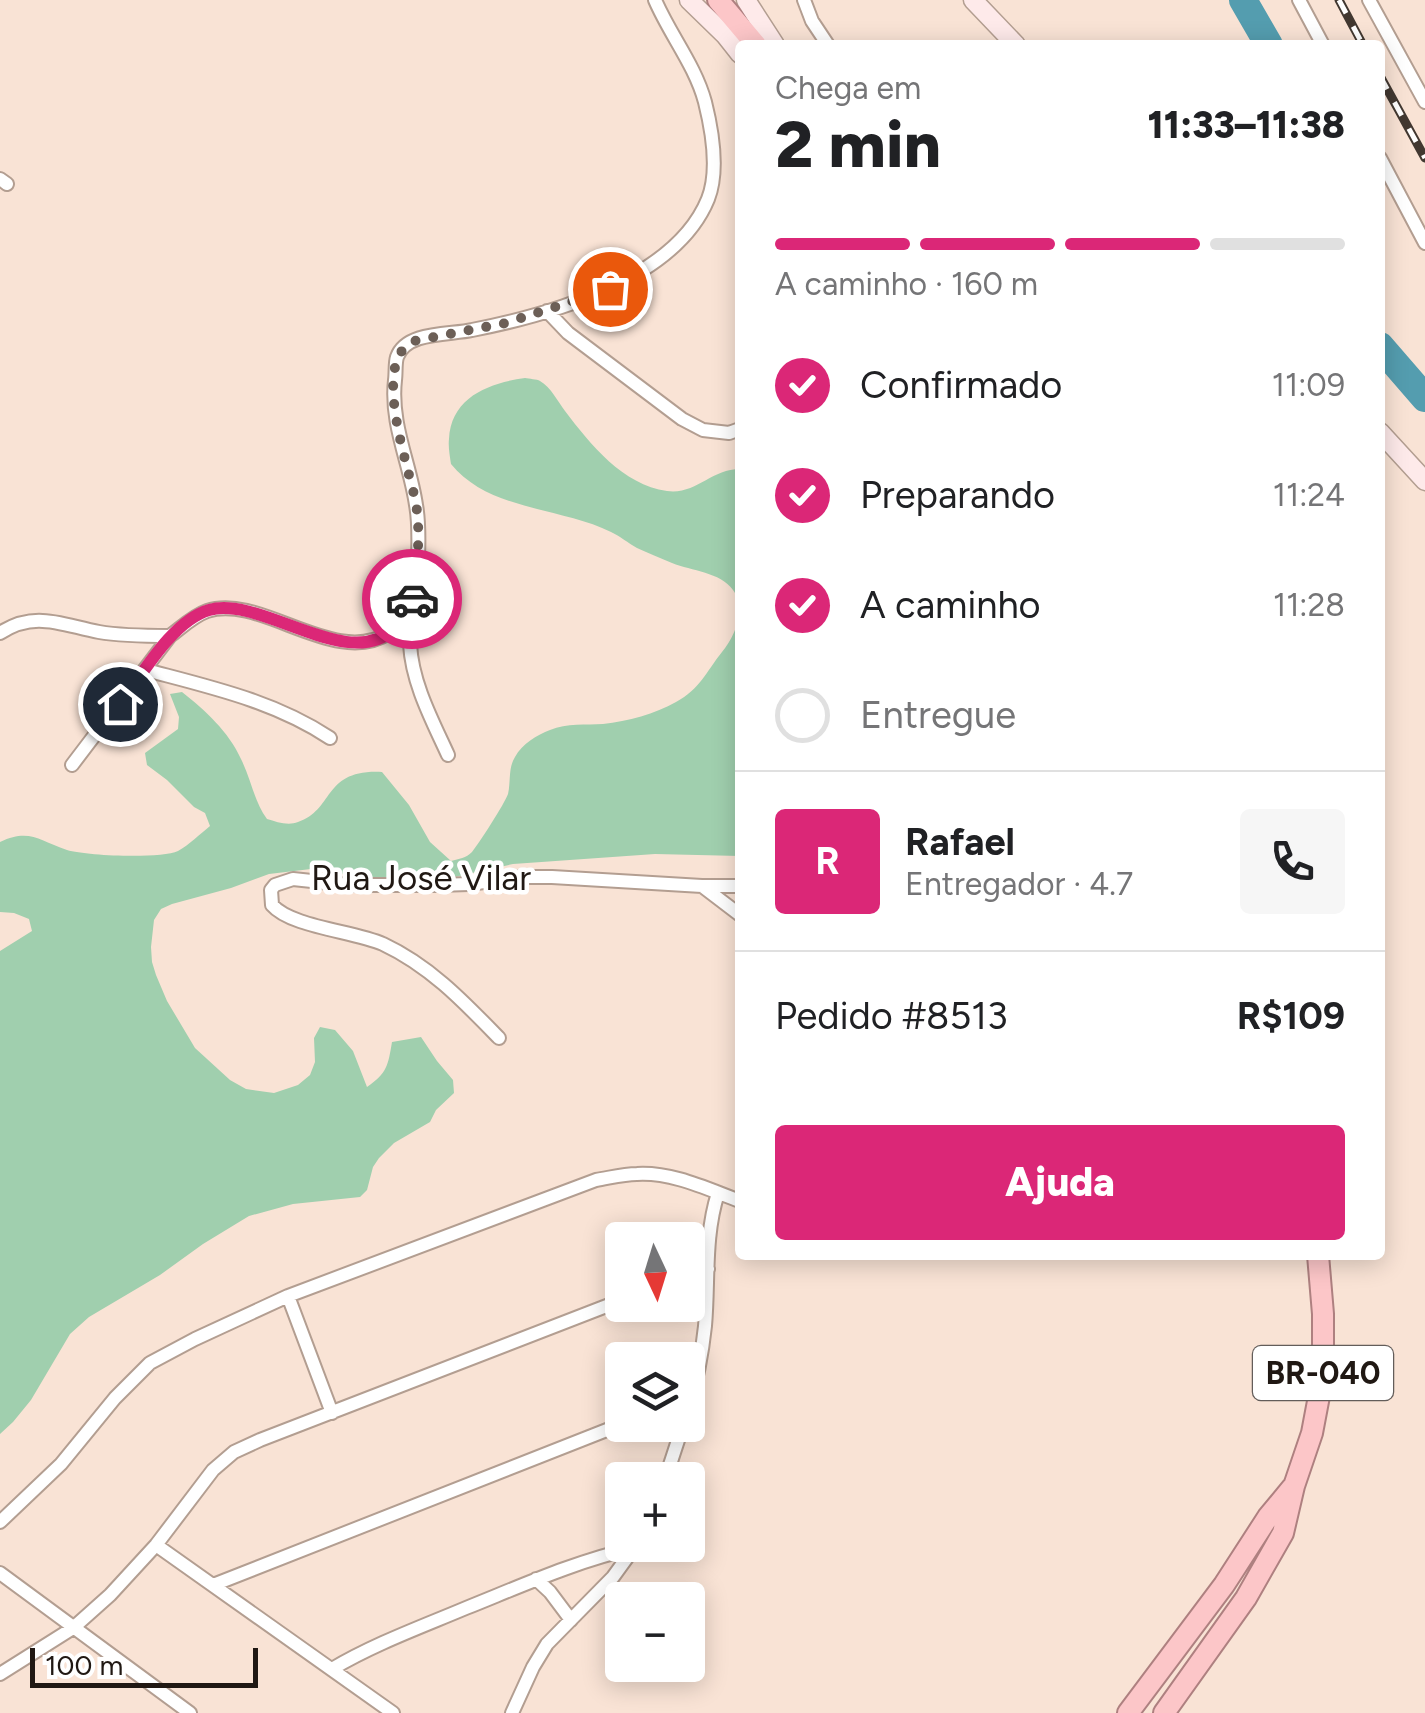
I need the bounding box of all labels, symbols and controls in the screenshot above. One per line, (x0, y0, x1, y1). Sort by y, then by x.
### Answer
text: Chega em (775, 69, 921, 107)
text: 11:33–11:38 (1148, 102, 1345, 148)
text: 2 min (775, 105, 941, 183)
pin (568, 247, 653, 332)
icon: bag (583, 262, 638, 317)
text: A caminho · 160 m (775, 265, 1038, 303)
icon: check (775, 358, 830, 413)
text: Confirmado (860, 362, 1062, 408)
text: 11:09 (1272, 366, 1345, 404)
icon: check (775, 468, 830, 523)
text: Preparando (860, 472, 1055, 518)
text: 11:24 (1273, 476, 1345, 514)
courier (362, 549, 462, 649)
icon: car (385, 572, 440, 627)
icon: check (775, 578, 830, 633)
text: A caminho (860, 582, 1041, 628)
text: 11:28 (1273, 586, 1345, 624)
pin (78, 662, 163, 747)
icon: home (93, 677, 148, 732)
text: Entregue (860, 692, 1016, 738)
button: phone (1240, 809, 1345, 914)
text: Rafael (905, 819, 1015, 865)
text: R (815, 838, 840, 884)
street label: Rua José Vilar (311, 857, 531, 899)
text: Entregador · 4.7 (905, 865, 1133, 903)
text: Pedido #8513 (775, 993, 1008, 1039)
text: R$109 (1237, 993, 1345, 1039)
button: Ajuda (775, 1125, 1345, 1240)
north arrow (605, 1222, 705, 1322)
map controls (605, 1222, 705, 1682)
button: layers (605, 1342, 705, 1442)
road number: BR-040 (1253, 1346, 1393, 1400)
button: + (605, 1462, 705, 1562)
button: − (605, 1582, 705, 1682)
scale bar (30, 1643, 258, 1688)
text: 100 m (45, 1648, 123, 1682)

